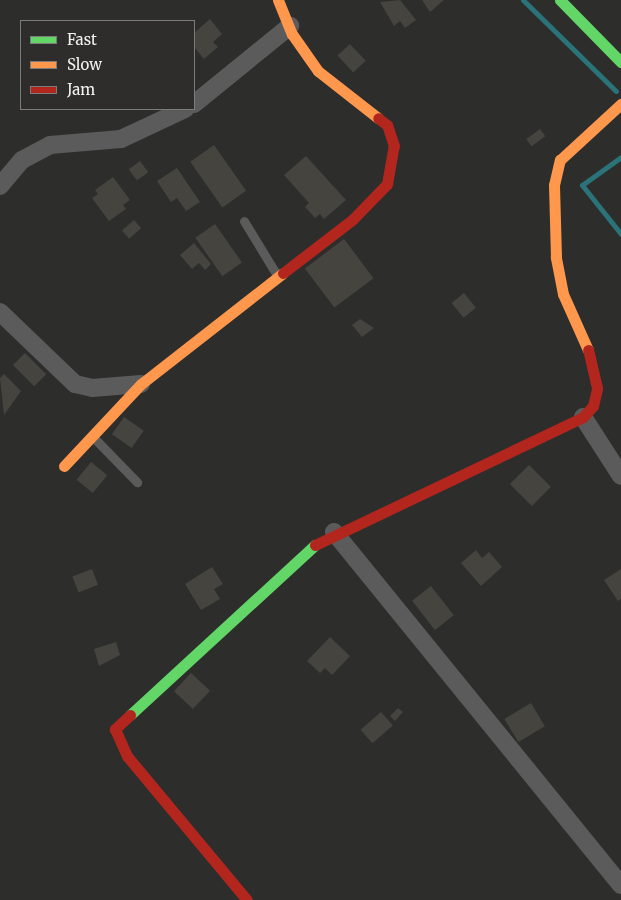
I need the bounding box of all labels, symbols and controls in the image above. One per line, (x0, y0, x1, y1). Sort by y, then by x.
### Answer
legend (20, 20, 195, 110)
text: Fast (67, 30, 97, 49)
text: Slow (67, 55, 102, 74)
text: Jam (67, 80, 95, 99)

